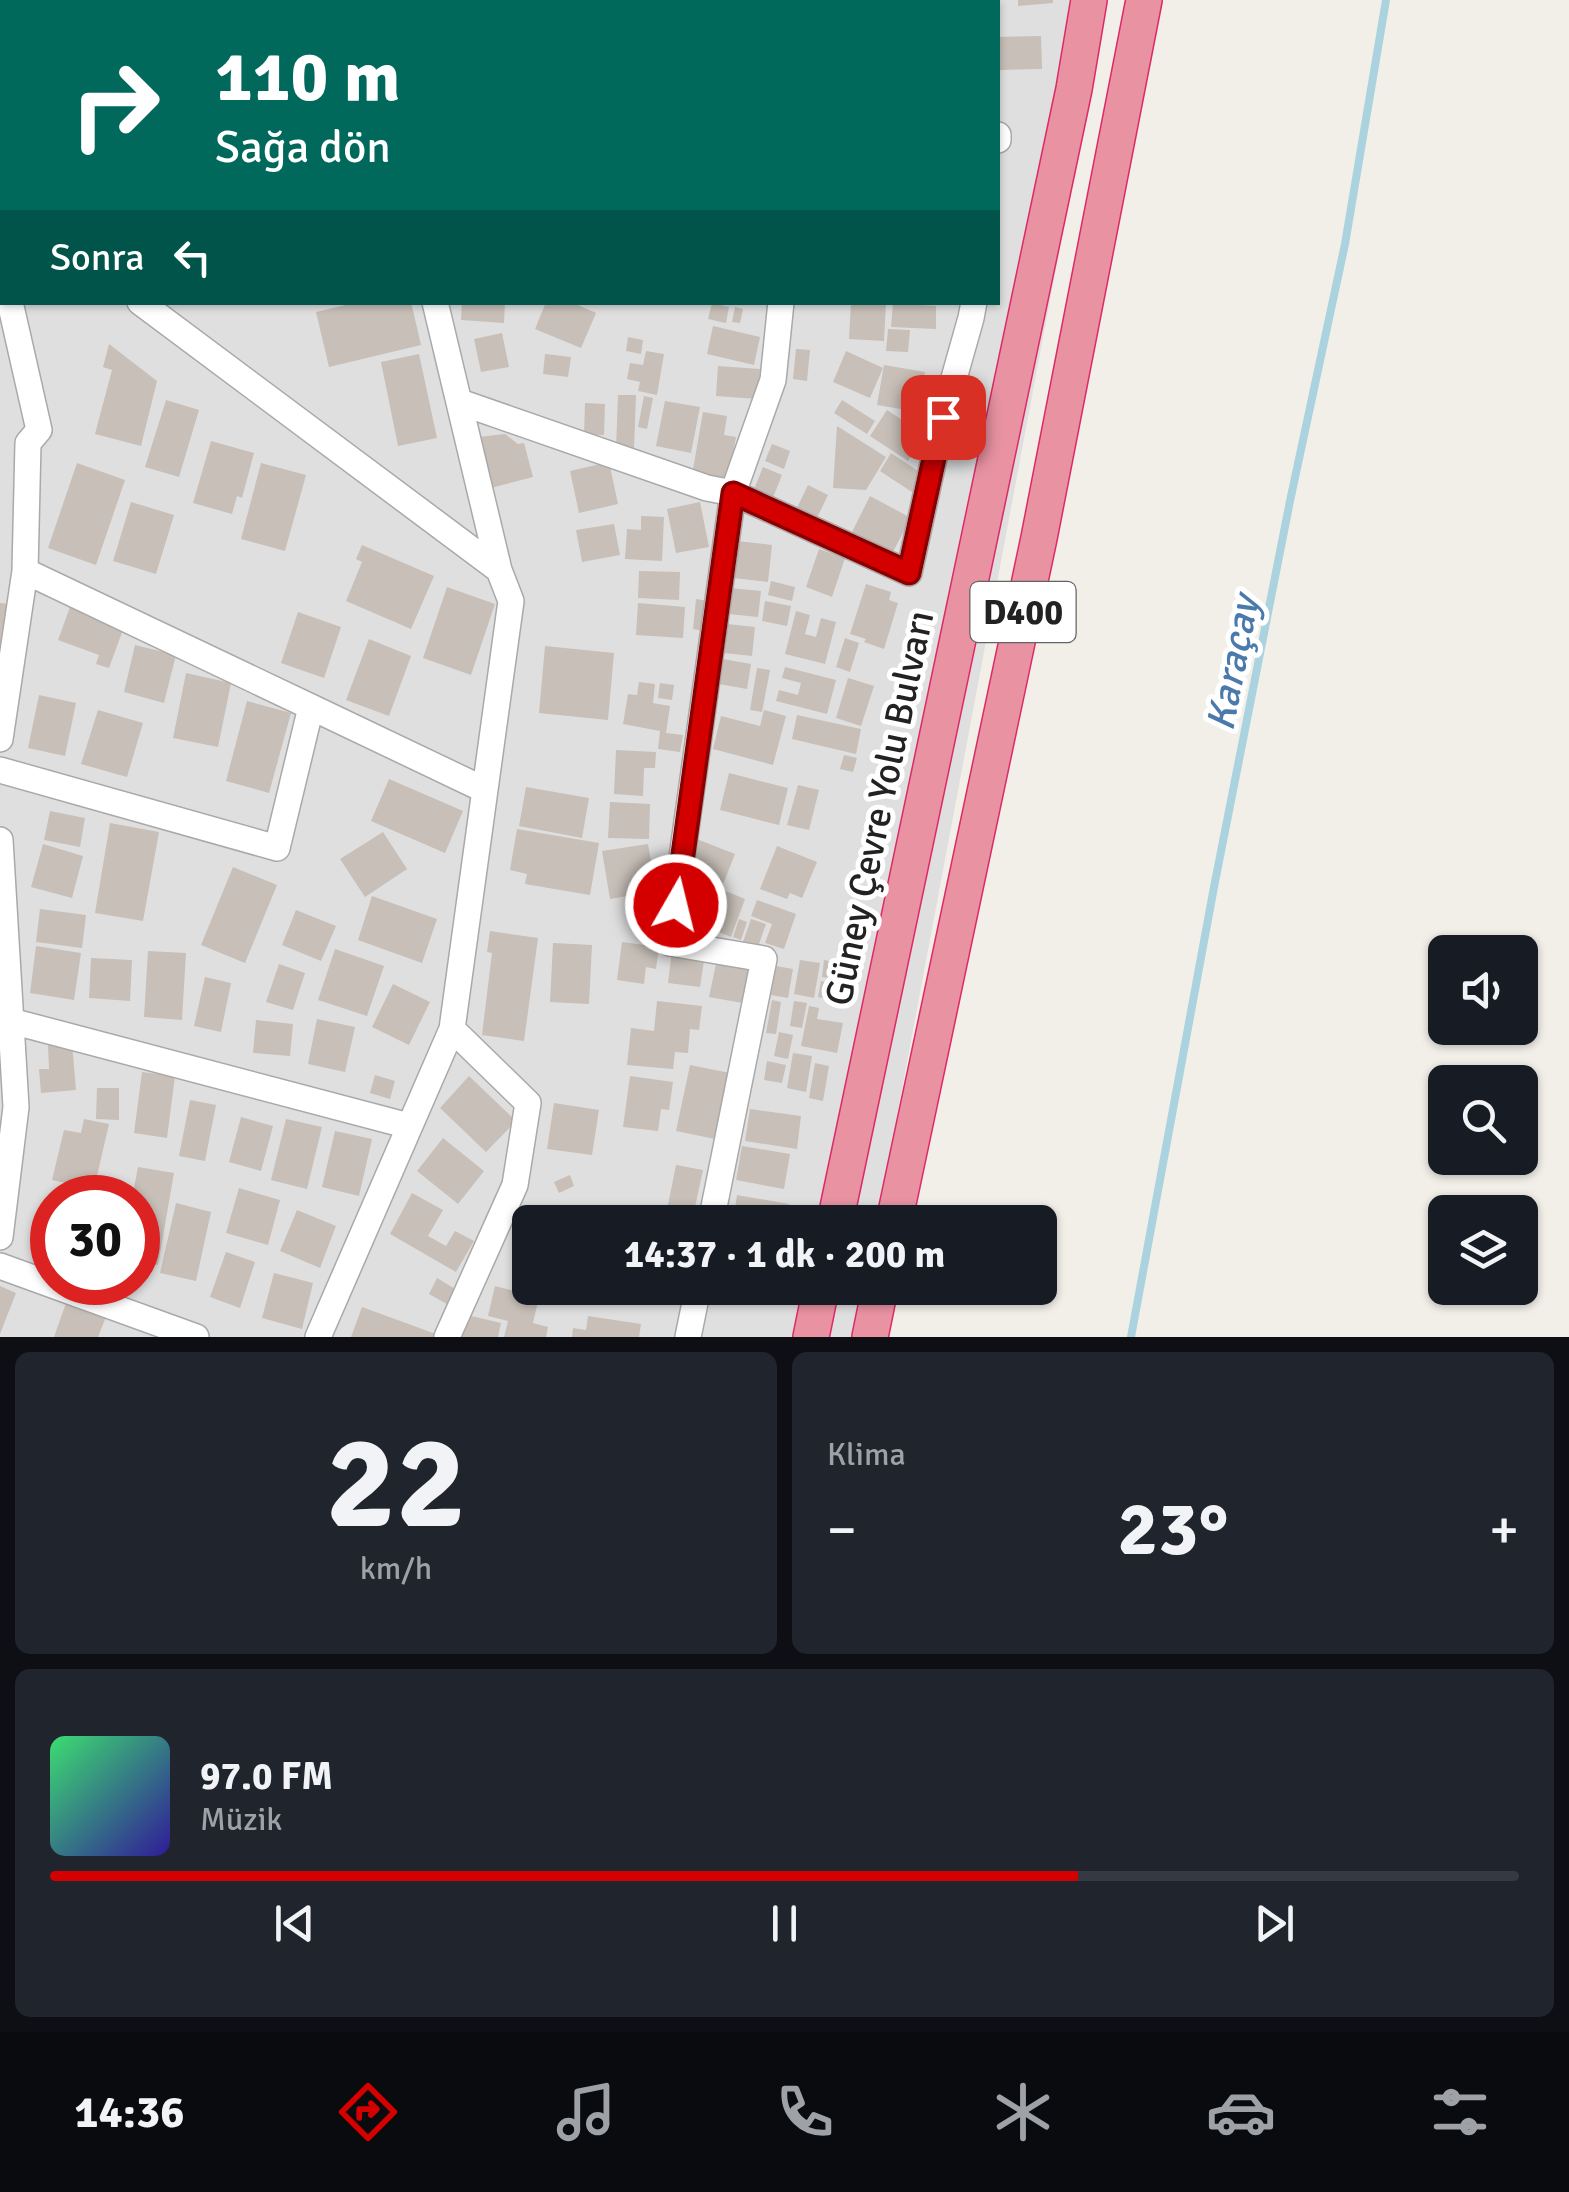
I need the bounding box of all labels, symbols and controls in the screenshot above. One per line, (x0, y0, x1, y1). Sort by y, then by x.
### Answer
text: 110 m (215, 34, 400, 120)
icon: right (50, 40, 180, 170)
text: Sağa dön (215, 120, 391, 175)
icon: left (165, 230, 220, 285)
text: Sonra (50, 234, 145, 281)
pin (901, 375, 986, 460)
icon: arrive (916, 390, 971, 445)
road number: D400 (970, 582, 1076, 642)
water label: Karaçay (1195, 586, 1272, 735)
street label: Güney Çevre Yolu Bulvarı (815, 606, 944, 1010)
position arrow (624, 853, 728, 957)
map controls (1428, 935, 1538, 1305)
button: sound (1428, 935, 1538, 1045)
button: search (1428, 1065, 1538, 1175)
speed limit sign: 30 (30, 1175, 160, 1305)
button: layers (1428, 1195, 1538, 1305)
text: 14:37 · 1 dk · 200 m (624, 1231, 945, 1278)
text: 22 (326, 1404, 466, 1564)
text: Klima (827, 1435, 906, 1474)
text: 23° (1118, 1483, 1229, 1576)
text: − (827, 1496, 857, 1564)
text: + (1489, 1496, 1519, 1564)
text: km/h (360, 1549, 432, 1588)
text: 97.0 FM (200, 1753, 333, 1800)
text: Müzik (200, 1800, 282, 1839)
icon: previous (267, 1896, 322, 1951)
icon: pause (757, 1896, 812, 1951)
icon: next (1247, 1896, 1302, 1951)
icon: directions (333, 2077, 403, 2147)
icon: music (551, 2077, 621, 2147)
icon: phone (770, 2077, 840, 2147)
icon: climate (988, 2077, 1058, 2147)
icon: car (1206, 2077, 1276, 2147)
icon: filters (1425, 2077, 1495, 2147)
text: 14:36 (74, 2085, 185, 2140)

